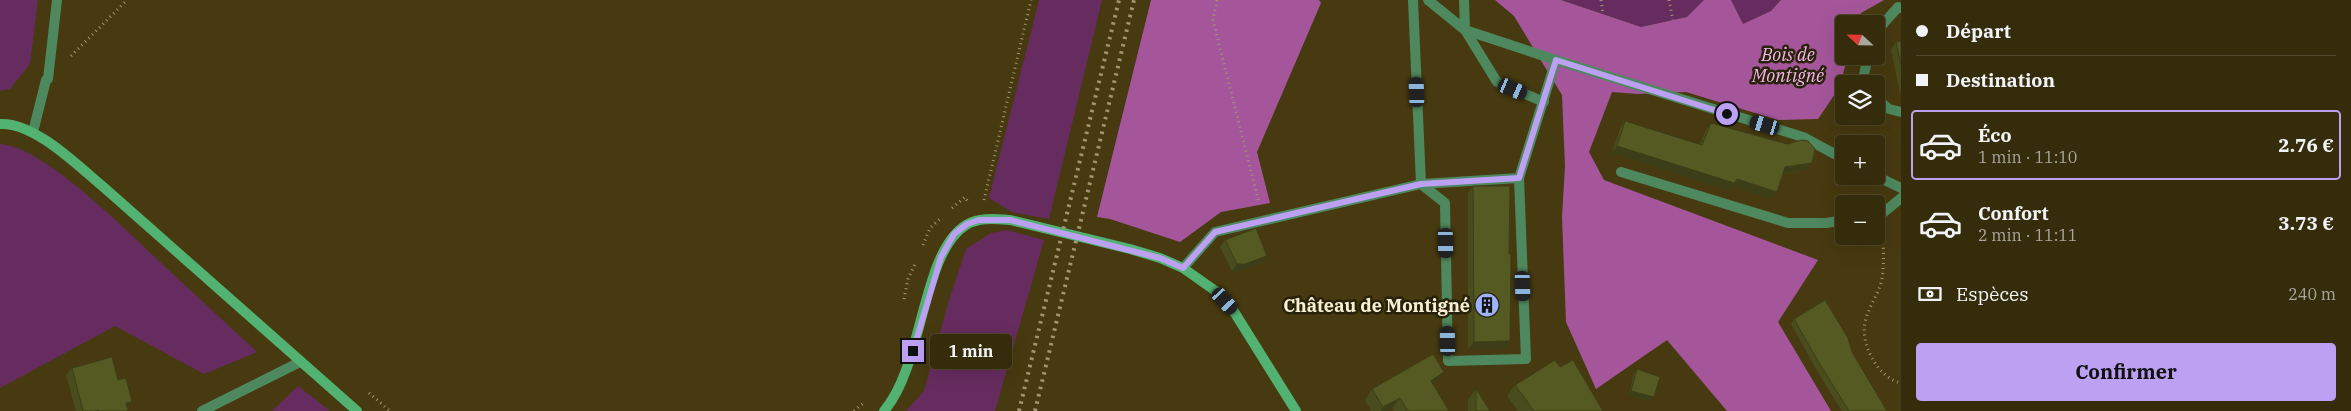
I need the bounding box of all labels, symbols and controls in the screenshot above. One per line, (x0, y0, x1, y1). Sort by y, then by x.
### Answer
north arrow (1835, 15, 1885, 65)
map controls (1835, 15, 1885, 245)
text: Départ (1946, 19, 2011, 43)
park label: Bois de Montigné (1751, 43, 1825, 87)
text: Destination (1946, 68, 2055, 92)
button: layers (1835, 75, 1885, 125)
car (1496, 76, 1529, 102)
car (1408, 77, 1425, 107)
route start (1716, 103, 1738, 125)
car (1748, 113, 1781, 137)
icon: car (1918, 123, 1963, 168)
text: Éco (1978, 123, 2011, 147)
text: 2.76 € (2278, 133, 2334, 157)
button: + (1835, 135, 1885, 185)
text: 1 min · 11:10 (1978, 147, 2077, 167)
button: − (1835, 195, 1885, 245)
icon: car (1918, 201, 1963, 246)
text: Confort (1978, 201, 2049, 225)
text: 3.73 € (2278, 211, 2334, 235)
text: 2 min · 11:11 (1978, 225, 2077, 245)
car (1438, 228, 1453, 258)
car (1514, 271, 1531, 301)
icon: cash (1916, 280, 1944, 308)
text: Espèces (1956, 282, 2029, 306)
text: 240 m (2288, 284, 2336, 304)
car (1209, 285, 1240, 317)
building icon: Château de Montigné (1474, 292, 1500, 318)
place label: Château de Montigné (1283, 294, 1470, 317)
car (1440, 326, 1455, 356)
callout: 1 min (930, 334, 1013, 368)
route end (902, 340, 924, 362)
text: 1 min (949, 341, 993, 361)
button: Confirmer (1916, 343, 2336, 401)

